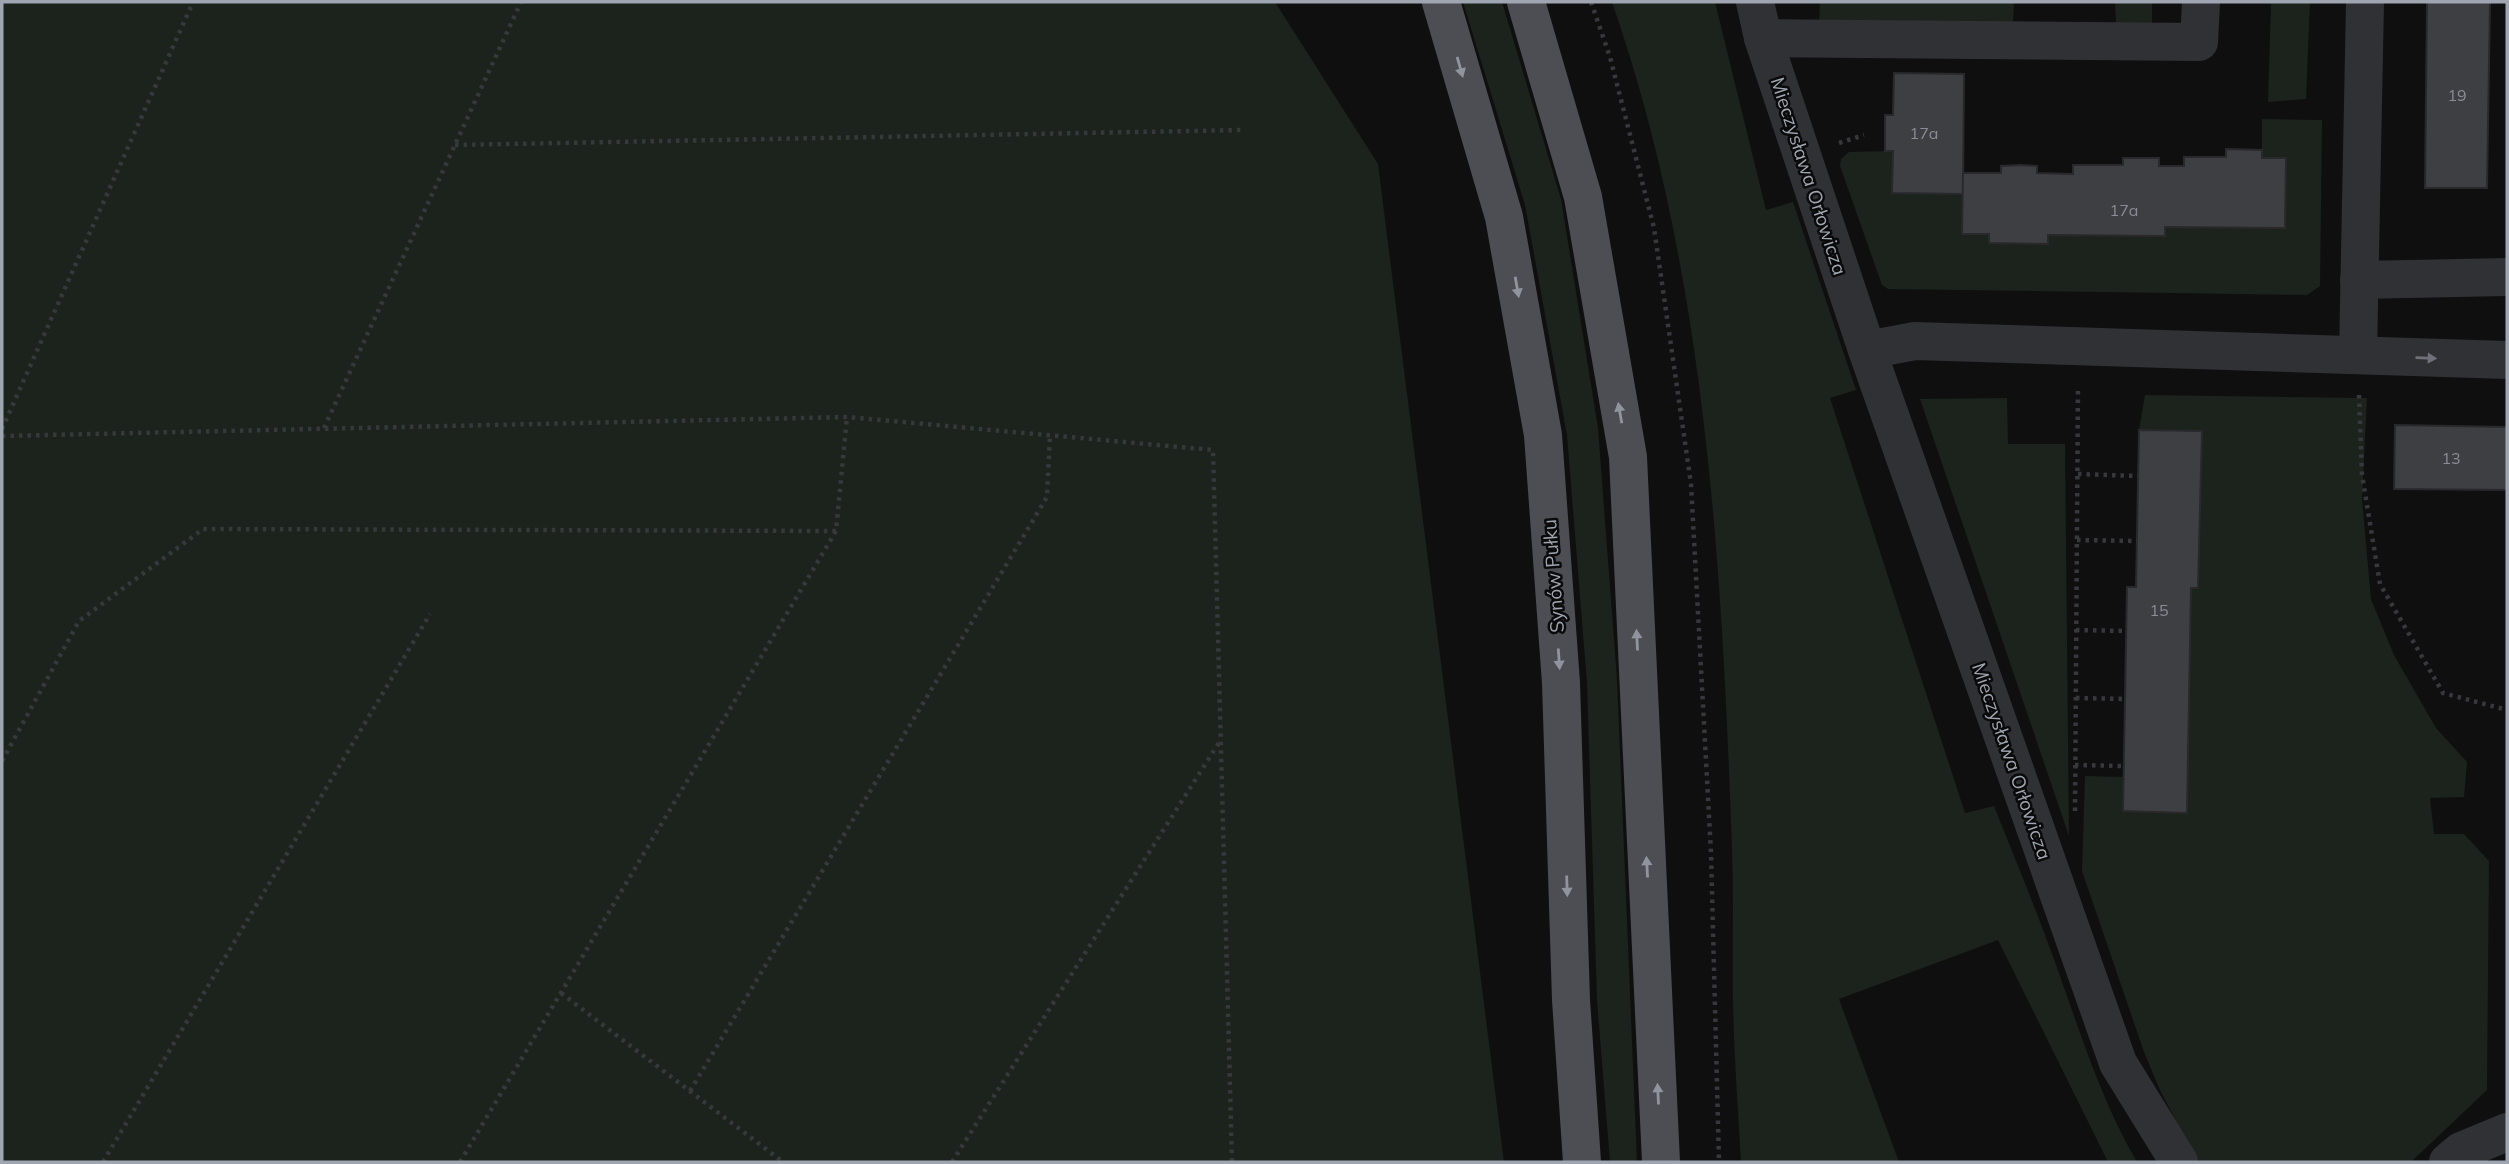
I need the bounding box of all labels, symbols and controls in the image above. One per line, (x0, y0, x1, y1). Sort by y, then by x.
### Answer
one-way arrow (1455, 57, 1465, 78)
street label: Mieczysława Orłowicza (1766, 74, 1852, 278)
house number: 19 (2447, 85, 2467, 105)
house number: 17a (1910, 123, 1938, 143)
house number: 17a (2110, 200, 2138, 220)
one-way arrow (1511, 276, 1522, 298)
one-way arrow (2415, 352, 2437, 363)
one-way arrow (1615, 402, 1626, 424)
house number: 13 (2441, 448, 2461, 468)
street label: Synów Pułku (1537, 518, 1569, 634)
house number: 15 (2149, 600, 2169, 620)
one-way arrow (1631, 628, 1642, 650)
one-way arrow (1554, 648, 1565, 670)
street label: Mieczysława Orłowicza (1967, 659, 2057, 863)
one-way arrow (1642, 856, 1653, 878)
one-way arrow (1561, 875, 1573, 897)
one-way arrow (1652, 1083, 1663, 1105)

